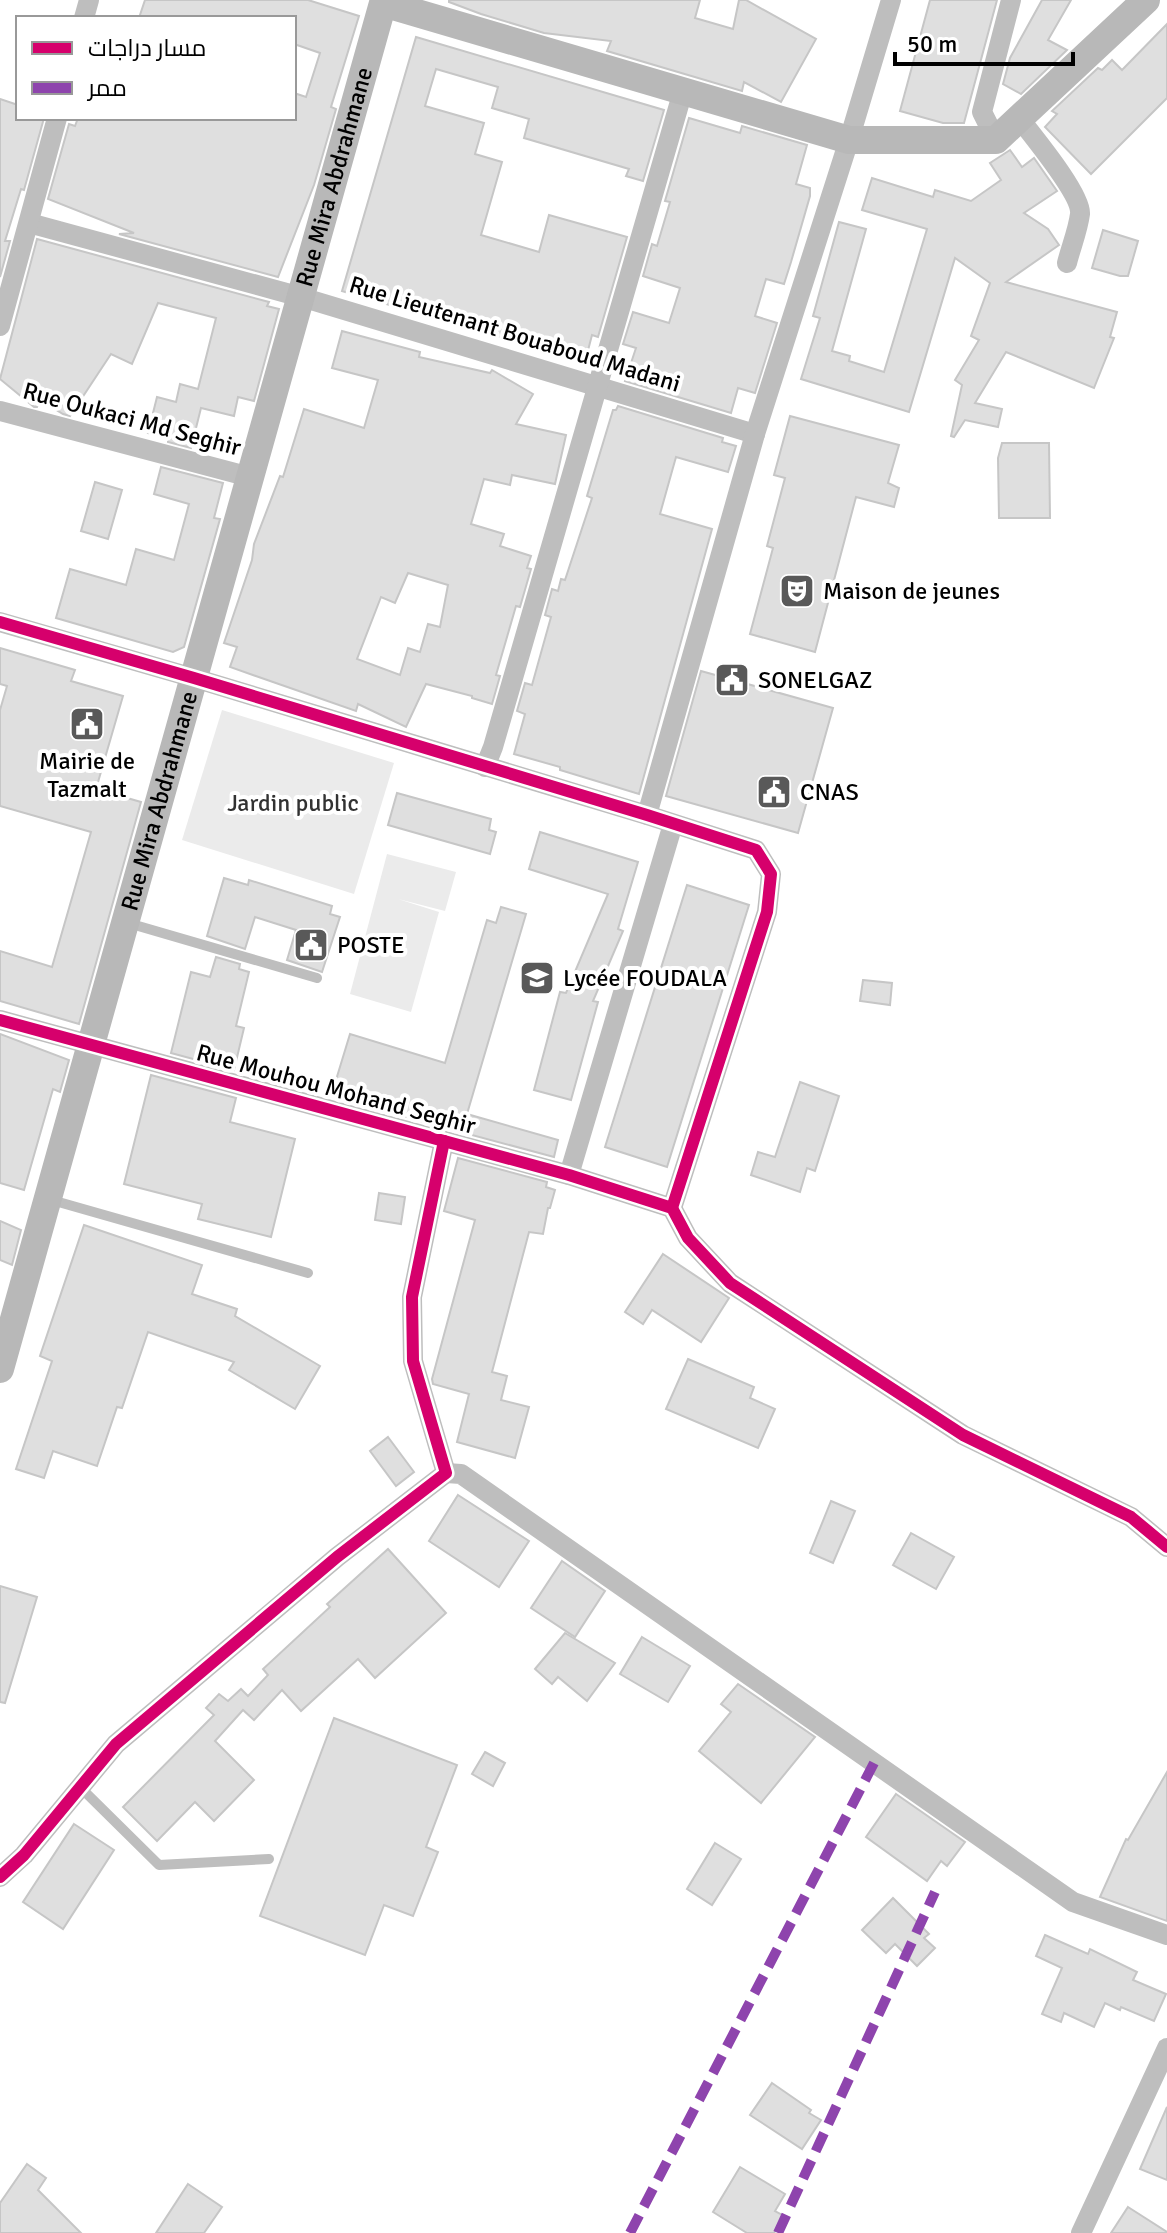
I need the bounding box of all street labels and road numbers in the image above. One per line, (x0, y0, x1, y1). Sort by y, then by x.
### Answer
street label: Rue Mira Abdrahmane (289, 64, 379, 290)
street label: Rue Lieutenant Bouaboud Madani (346, 269, 684, 399)
street label: Rue Oukaci Md Seghir (20, 375, 244, 463)
street label: Rue Mira Abdrahmane (114, 688, 204, 914)
street label: Rue Mouhou Mohand Seghir (193, 1037, 479, 1141)

